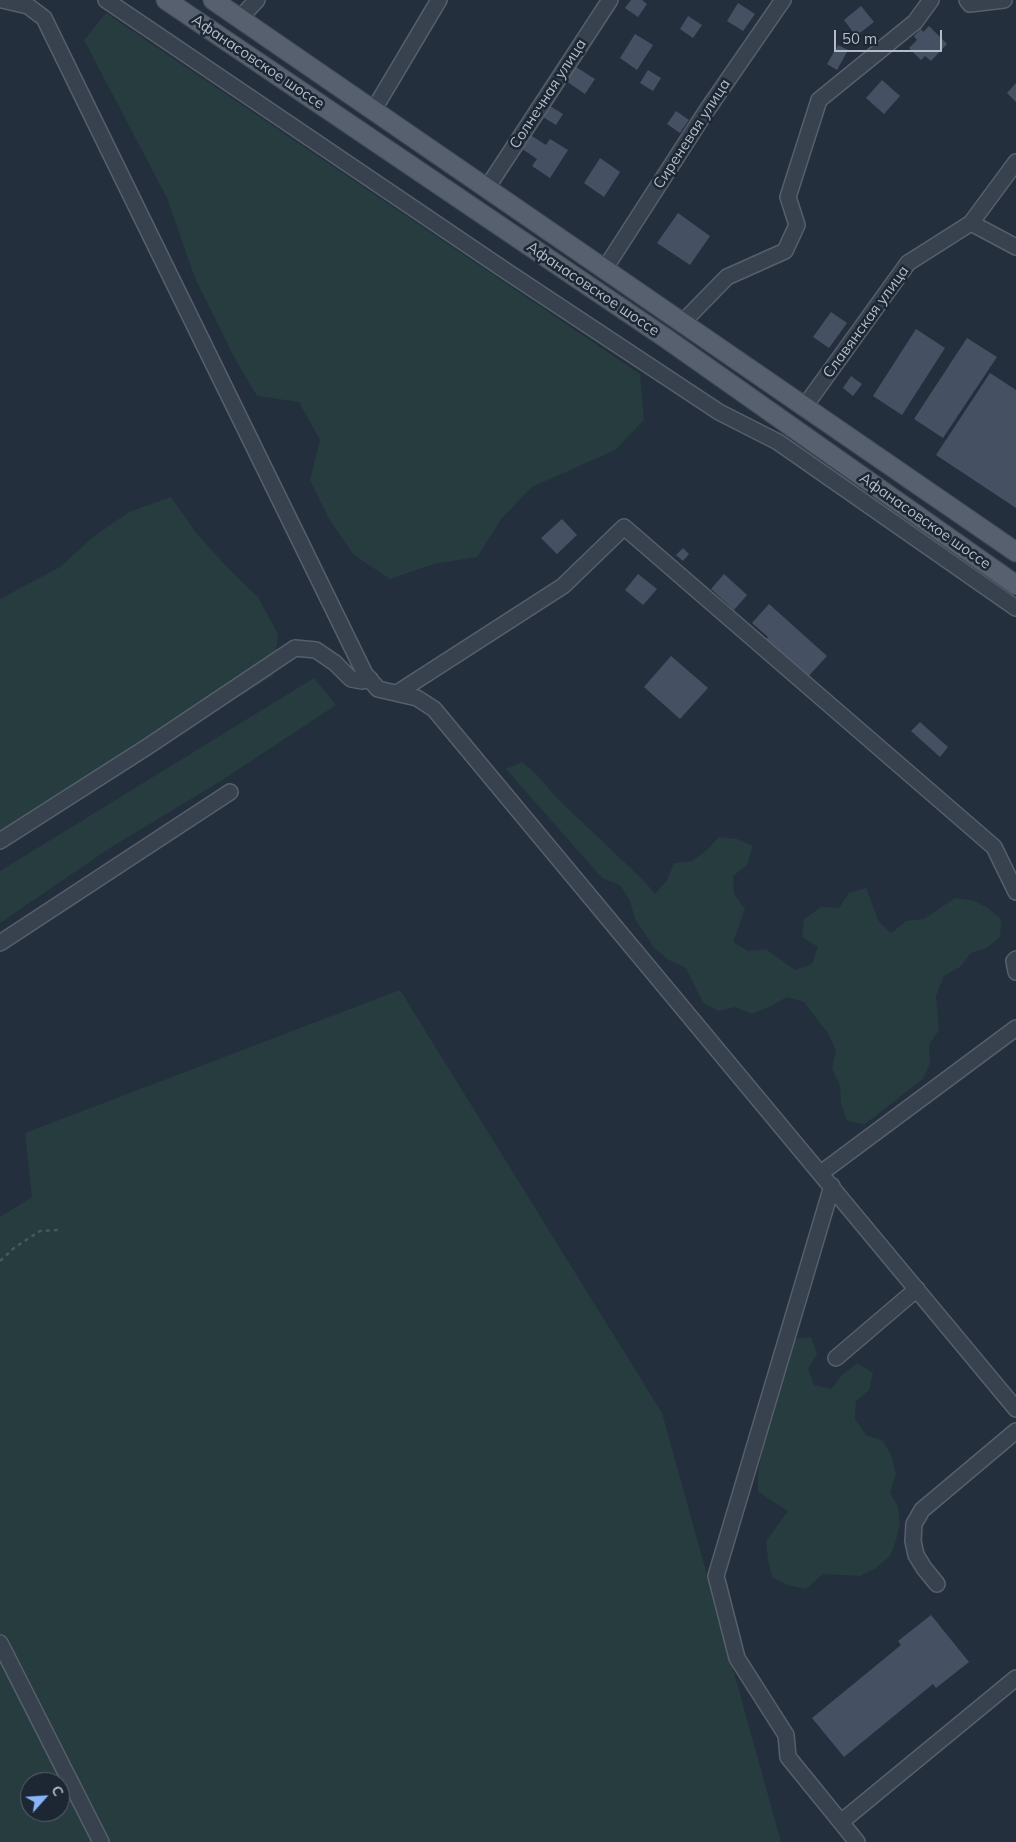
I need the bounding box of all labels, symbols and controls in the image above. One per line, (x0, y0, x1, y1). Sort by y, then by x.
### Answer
street label: Афанасовское шоссе (188, 11, 328, 113)
scale bar (836, 20, 944, 52)
text: 50 m (842, 29, 877, 48)
street label: Солнечная улица (506, 36, 590, 152)
street label: Сиреневая улица (650, 76, 734, 192)
street label: Афанасовское шоссе (523, 238, 663, 340)
street label: Славянская улица (819, 262, 913, 382)
street label: Афанасовское шоссе (856, 469, 994, 573)
north arrow (20, 1772, 70, 1822)
text: С (47, 1783, 68, 1799)

